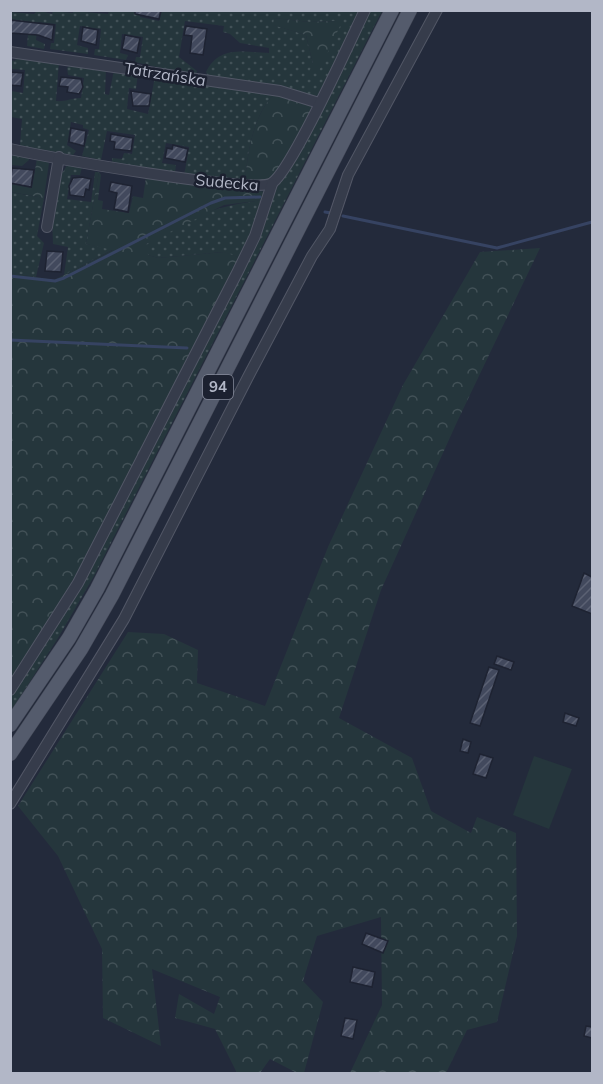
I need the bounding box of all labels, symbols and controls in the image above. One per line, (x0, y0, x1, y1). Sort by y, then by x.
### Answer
street label: Tatrzańska (123, 58, 207, 90)
street label: Sudecka (195, 169, 259, 195)
road number: 94 (203, 375, 233, 399)

